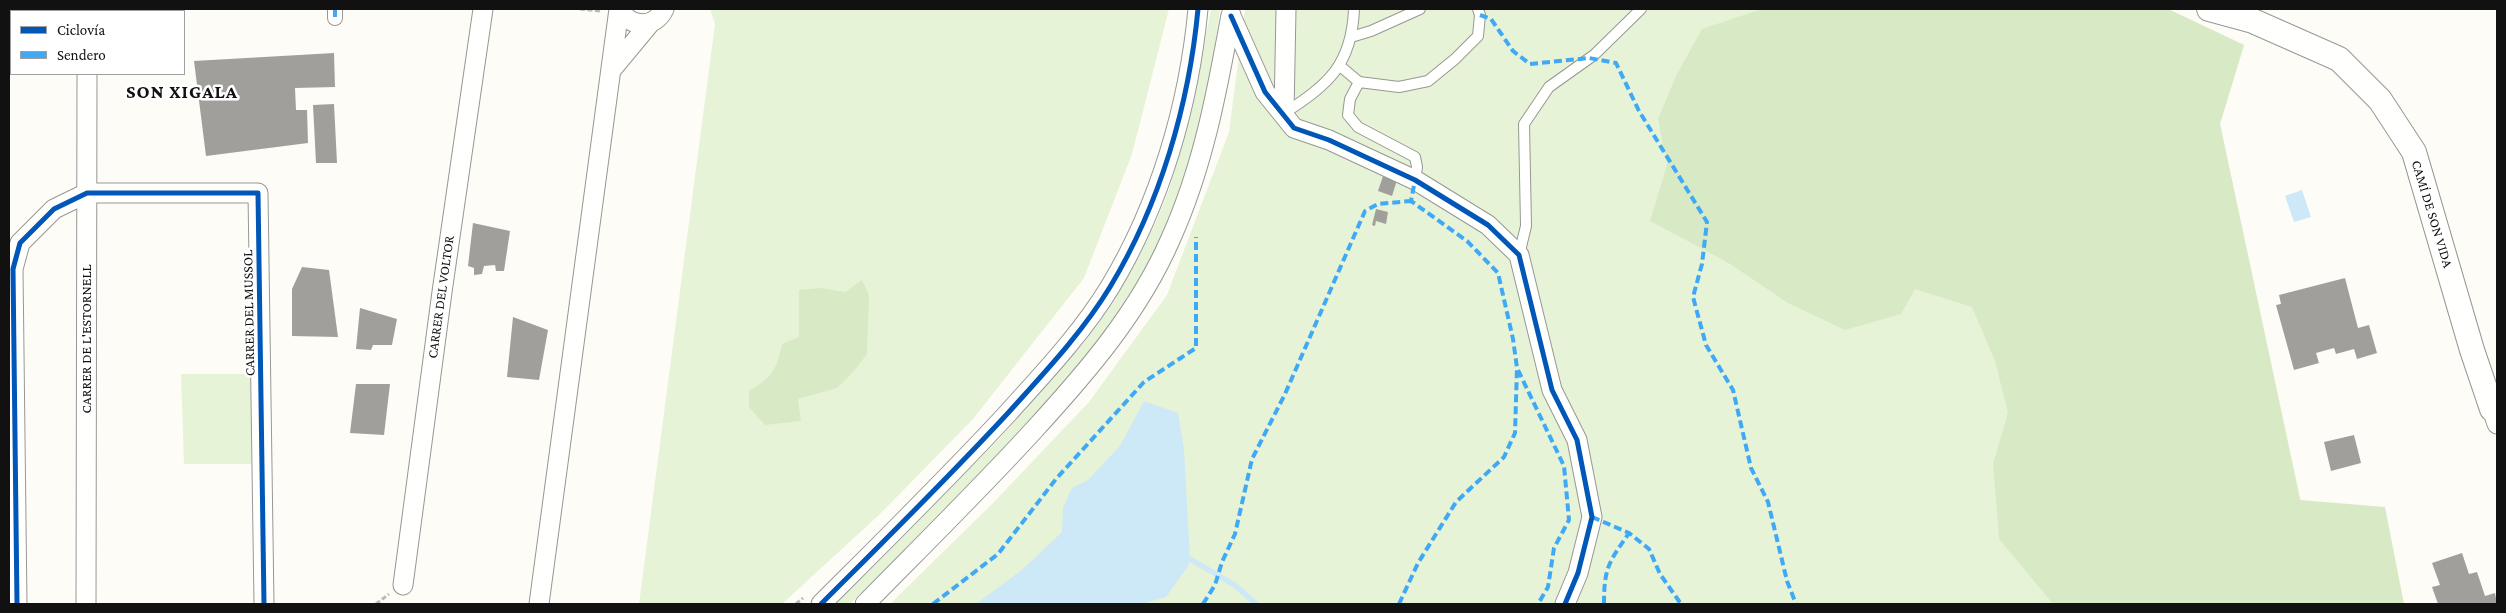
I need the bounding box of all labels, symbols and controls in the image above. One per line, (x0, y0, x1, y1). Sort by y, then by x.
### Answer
legend (10, 10, 185, 75)
text: Ciclovía (57, 22, 105, 38)
text: Sendero (57, 47, 106, 63)
district label: SON XIGALA (125, 81, 239, 103)
street label: CAMÍ DE SON VIDA (2408, 158, 2456, 270)
street label: CARRER DEL VOLTOR (424, 234, 458, 360)
street label: CARRER DEL MUSSOL (239, 250, 259, 376)
street label: CARRER DE L'ESTORNELL (79, 265, 95, 413)

